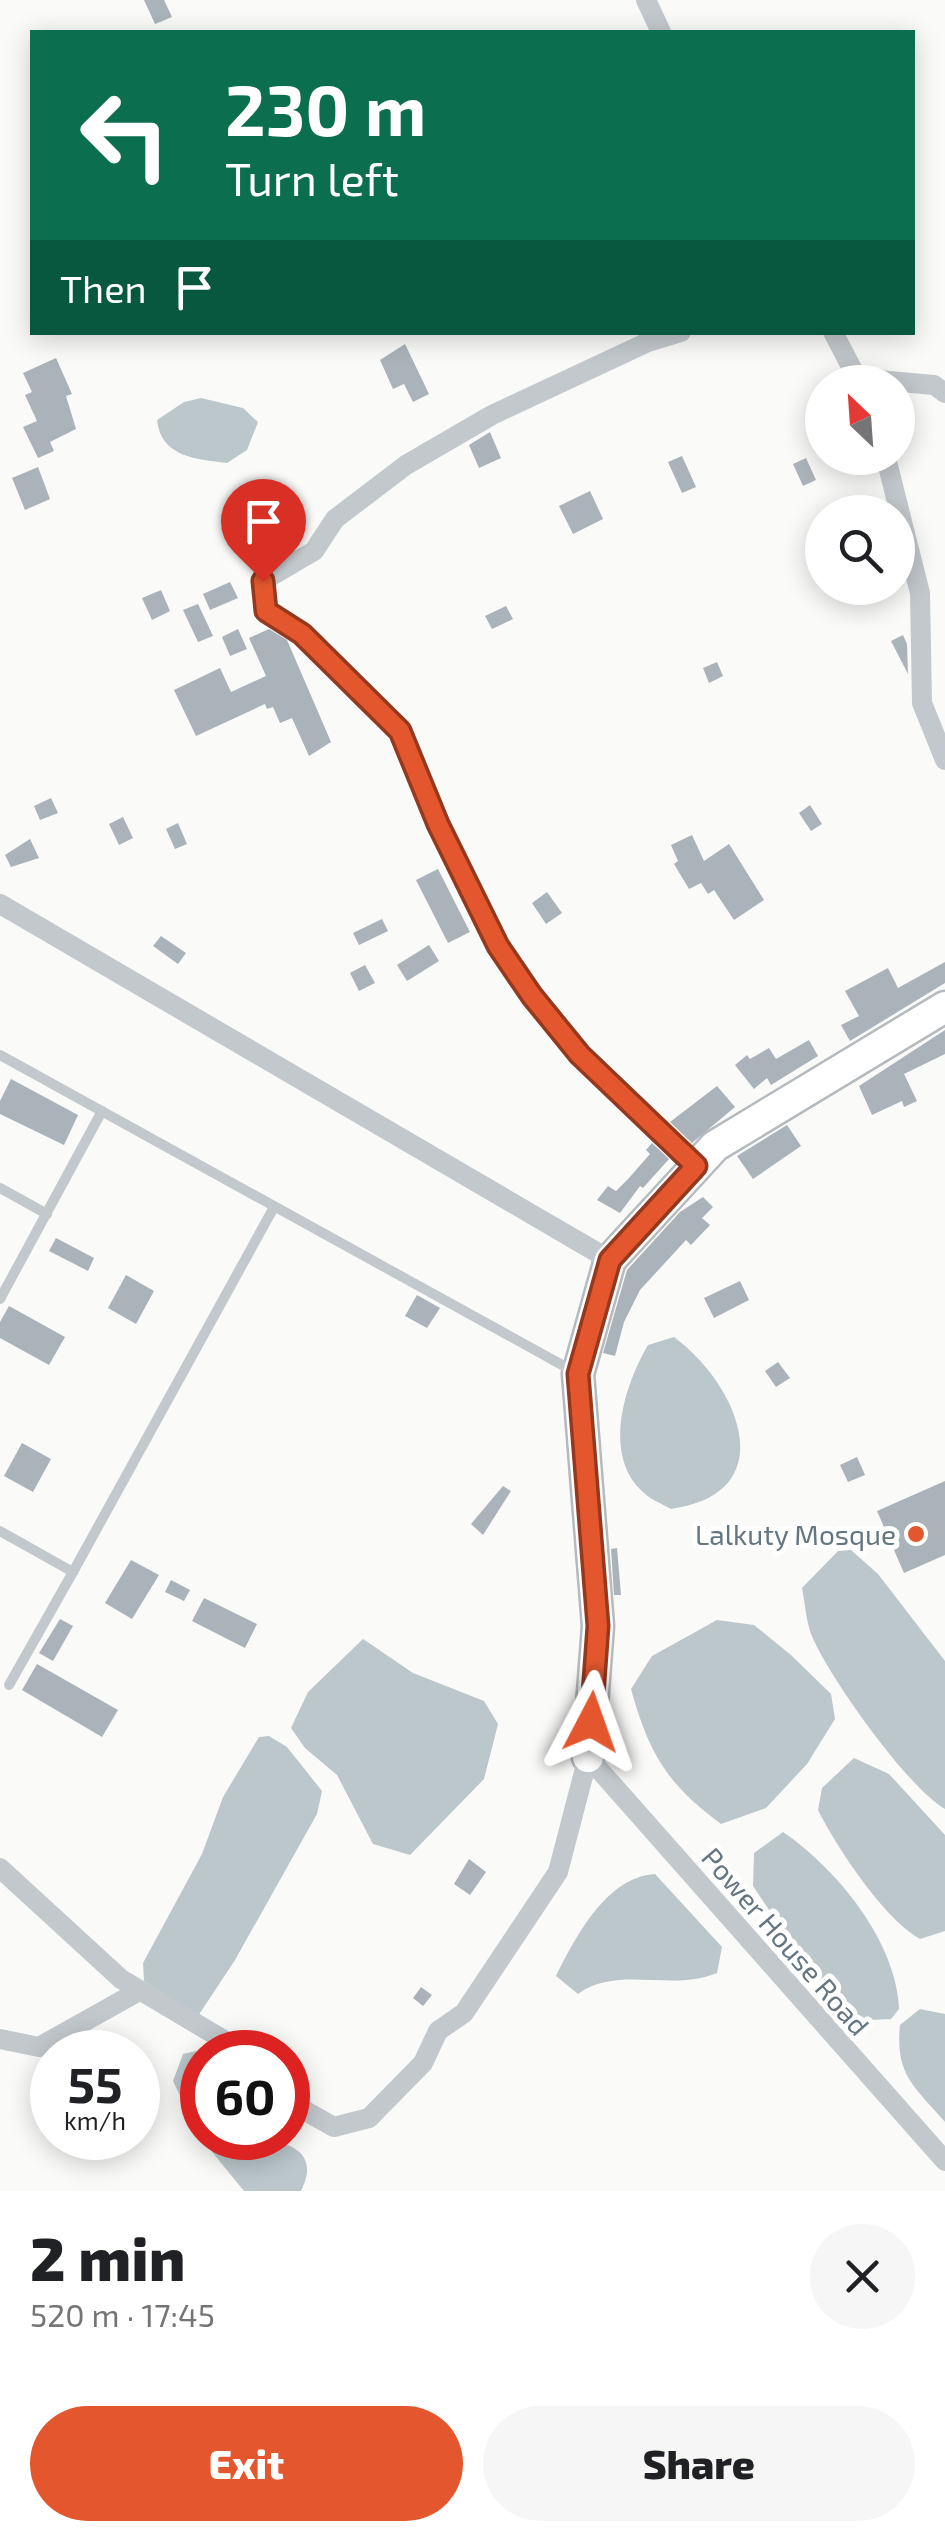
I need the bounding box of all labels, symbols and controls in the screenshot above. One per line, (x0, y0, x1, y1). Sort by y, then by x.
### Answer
text: 230 m (225, 66, 426, 150)
icon: left (60, 70, 190, 200)
text: Turn left (225, 151, 399, 205)
icon: arrive (167, 260, 222, 315)
text: Then (60, 265, 147, 311)
north arrow (805, 365, 915, 475)
map controls (805, 365, 915, 605)
pin (221, 479, 306, 582)
icon: arrive (236, 494, 291, 549)
button: search (805, 495, 915, 605)
place label: Lalkuty Mosque (695, 1517, 896, 1551)
marker: Lalkuty Mosque (905, 1523, 927, 1545)
position arrow (539, 1670, 643, 1774)
street label: Power House Road (695, 1840, 877, 2042)
speed limit sign: 60 (180, 2030, 310, 2160)
text: 55 (67, 2053, 123, 2113)
text: km/h (64, 2105, 126, 2135)
text: 2 min (30, 2221, 185, 2293)
button: close (810, 2224, 915, 2329)
text: 520 m · 17:45 (30, 2295, 215, 2333)
button: Exit (30, 2406, 463, 2521)
button: Share (483, 2406, 915, 2521)

